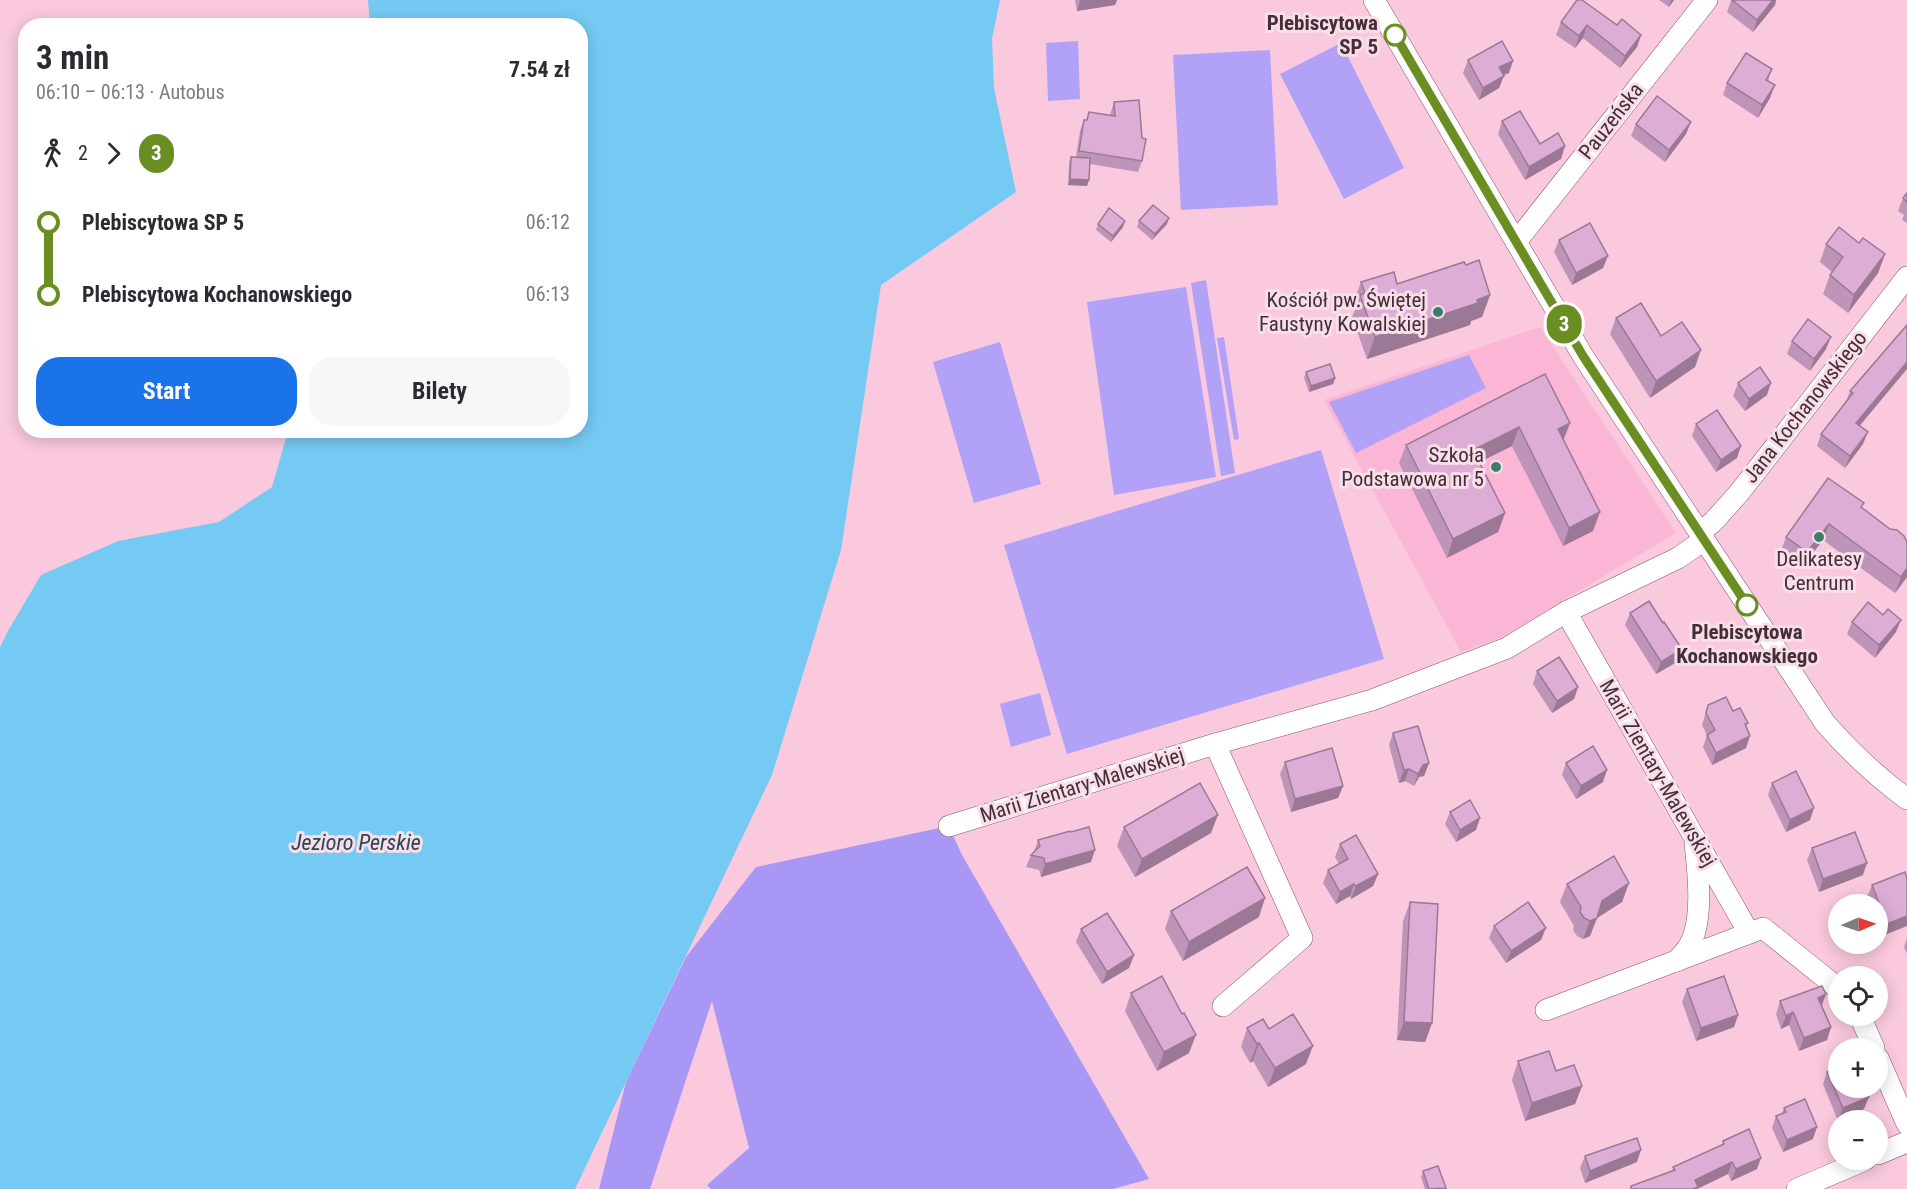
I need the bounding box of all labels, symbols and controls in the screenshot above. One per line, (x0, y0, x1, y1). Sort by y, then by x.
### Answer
place label: Plebiscytowa SP 5 (1267, 11, 1378, 59)
marker: Plebiscytowa SP 5 (1384, 24, 1406, 46)
text: 3 min (36, 38, 109, 77)
text: 7.54 zł (509, 57, 570, 82)
street label: Pauzeńska (1574, 78, 1648, 164)
text: 06:10 – 06:13 · Autobus (36, 80, 225, 104)
icon: walk (36, 137, 69, 170)
icon: forward (97, 137, 130, 170)
text: 2 (78, 141, 88, 165)
text: 3 (151, 141, 162, 165)
text: Plebiscytowa SP 5 (82, 210, 244, 235)
text: 06:12 (526, 210, 570, 234)
text: Plebiscytowa Kochanowskiego (82, 282, 352, 307)
text: 06:13 (526, 282, 570, 306)
place label: Kościół pw. Świętej Faustyny Kowalskiej (1259, 288, 1426, 336)
line badge: 3 (1544, 304, 1584, 344)
marker: Kościół pw. Świętej Faustyny Kowalskiej (1431, 305, 1445, 319)
text: 3 (1559, 312, 1569, 336)
street label: Jana Kochanowskiego (1738, 326, 1872, 488)
button: Start (36, 357, 297, 426)
button: Bilety (309, 357, 570, 426)
place label: Szkoła Podstawowa nr 5 (1341, 443, 1484, 491)
marker: Szkoła Podstawowa nr 5 (1489, 460, 1503, 474)
marker: Delikatesy Centrum (1812, 530, 1826, 544)
place label: Delikatesy Centrum (1776, 547, 1862, 595)
marker: Plebiscytowa Kochanowskiego (1736, 594, 1758, 616)
place label: Plebiscytowa Kochanowskiego (1676, 620, 1818, 668)
street label: Marii Zientary-Malewskiej (1595, 675, 1721, 871)
street label: Marii Zientary-Malewskiej (977, 743, 1187, 827)
water label: Jezioro Perskie (291, 830, 421, 855)
north arrow (1828, 894, 1888, 954)
map controls (1828, 894, 1888, 1170)
button: locate (1828, 966, 1888, 1026)
button: + (1828, 1038, 1888, 1098)
button: − (1828, 1110, 1888, 1170)

